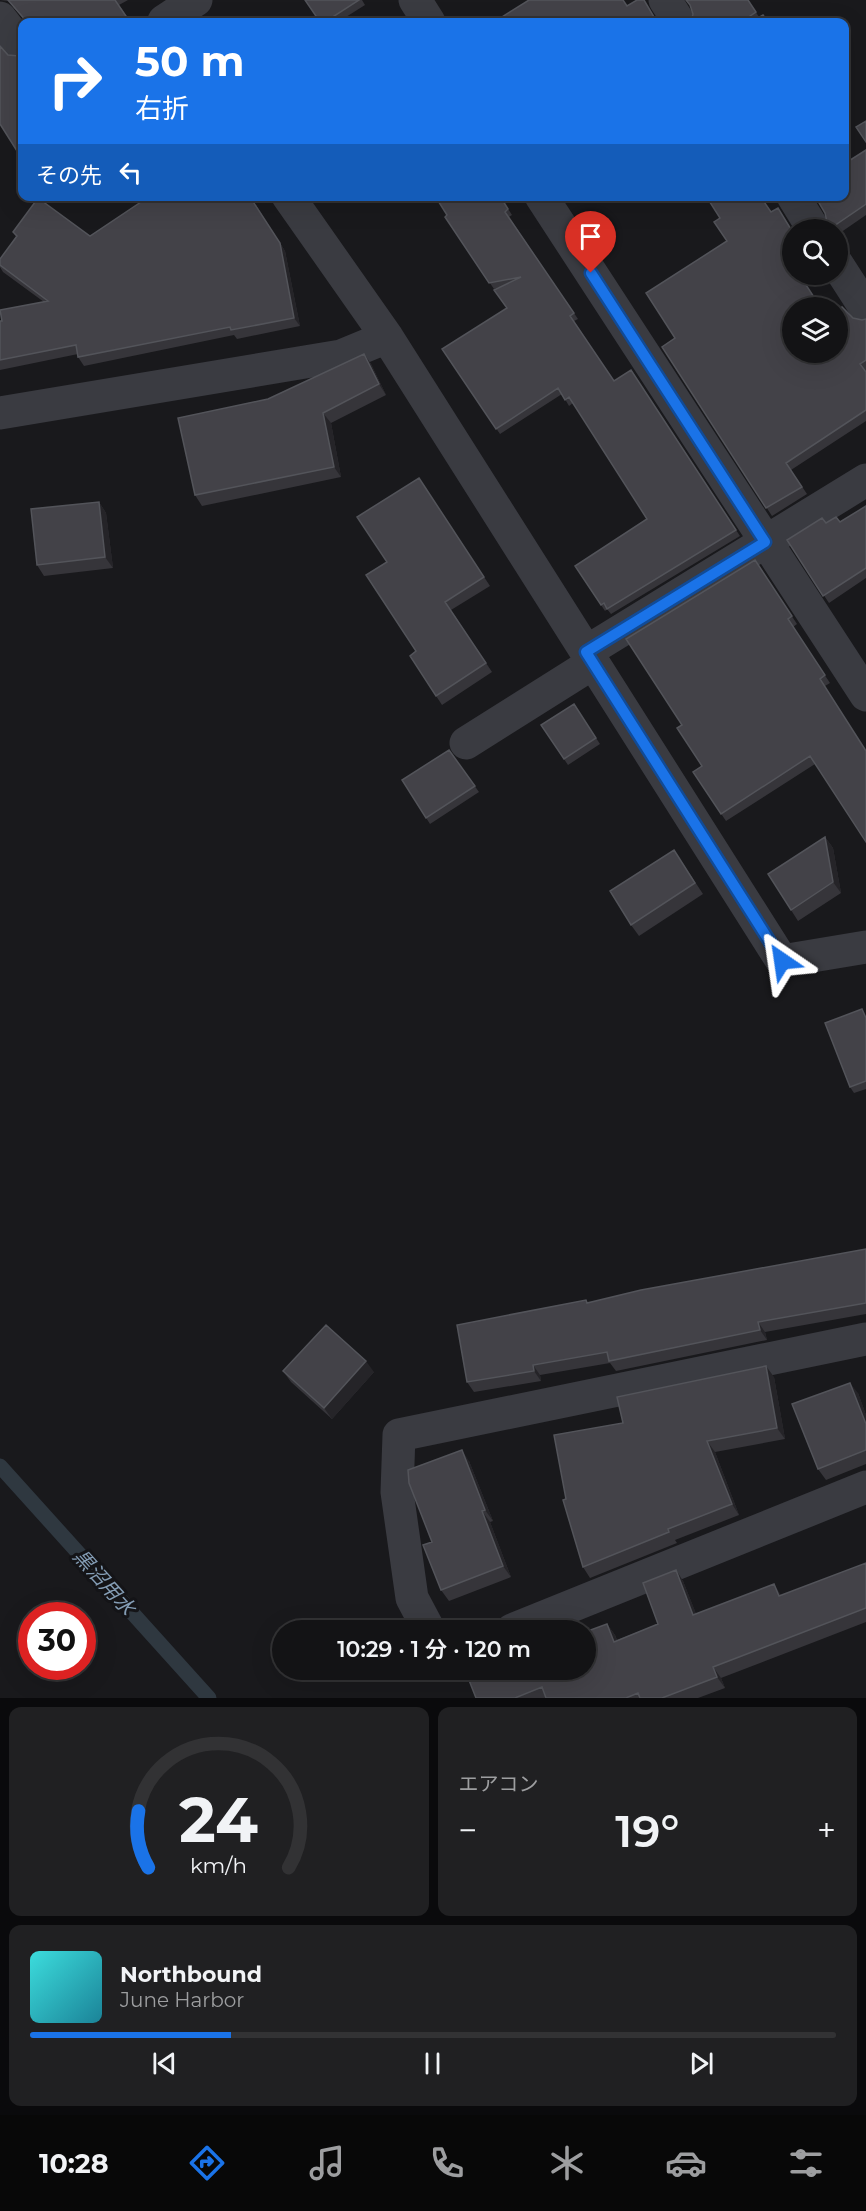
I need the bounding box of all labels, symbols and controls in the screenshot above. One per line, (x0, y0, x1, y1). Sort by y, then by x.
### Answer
text: 50 m (135, 35, 244, 87)
icon: right (36, 42, 114, 120)
text: 右折 (135, 92, 189, 125)
icon: left (114, 156, 147, 189)
text: その先 (36, 162, 102, 189)
pin (565, 211, 616, 273)
map controls (782, 219, 848, 363)
button: search (782, 219, 848, 285)
icon: arrive (574, 220, 607, 253)
button: layers (782, 297, 848, 363)
position arrow (750, 929, 814, 993)
water label: 黒沼用水 (68, 1544, 141, 1621)
speed limit sign: 30 (18, 1602, 96, 1680)
text: 10:29 · 1 分 · 120 m (337, 1636, 531, 1663)
text: エアコン (459, 1772, 539, 1796)
text: 24 (179, 1782, 258, 1858)
text: 19° (615, 1803, 679, 1858)
text: − (459, 1810, 477, 1850)
text: + (817, 1810, 836, 1850)
text: km/h (190, 1853, 247, 1879)
text: Northbound (120, 1961, 262, 1988)
text: June Harbor (120, 1988, 244, 2012)
icon: previous (148, 2047, 181, 2080)
icon: pause (416, 2047, 449, 2080)
icon: next (685, 2047, 718, 2080)
icon: directions (186, 2142, 228, 2184)
icon: music (306, 2142, 348, 2184)
icon: phone (426, 2142, 468, 2184)
icon: climate (546, 2142, 588, 2184)
icon: car (665, 2142, 707, 2184)
icon: filters (785, 2142, 827, 2184)
text: 10:28 (39, 2147, 109, 2180)

